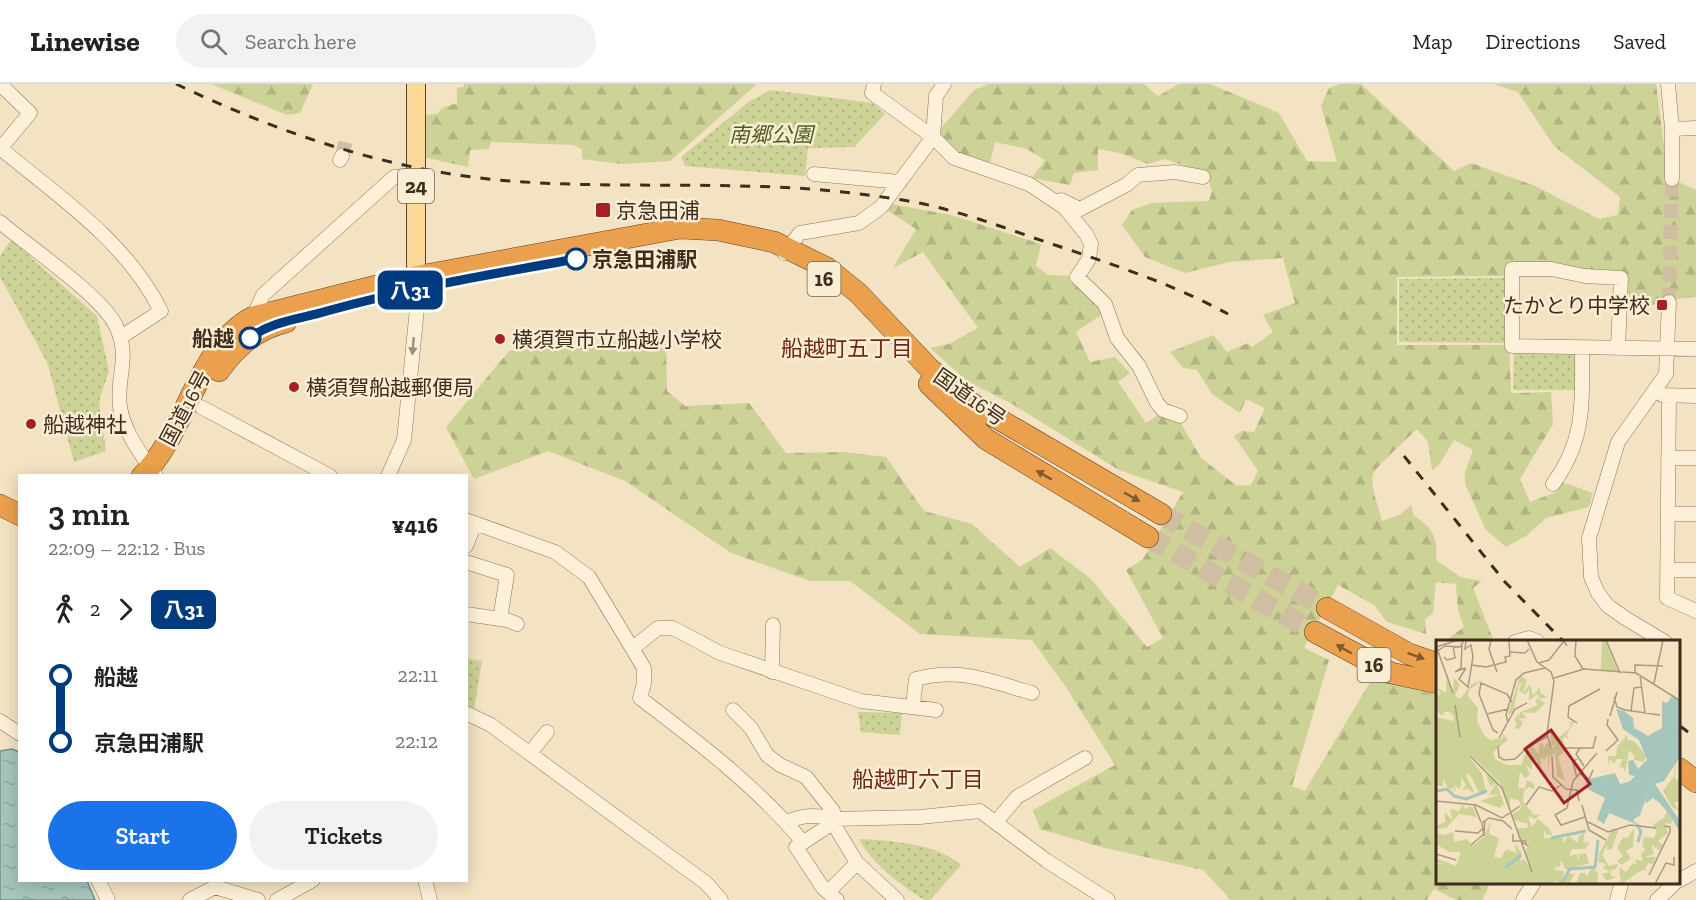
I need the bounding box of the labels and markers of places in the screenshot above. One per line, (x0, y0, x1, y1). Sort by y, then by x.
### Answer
place label: 京急田浦 (616, 198, 700, 223)
marker: 京急田浦 (594, 201, 612, 219)
place label: 京急田浦駅 (592, 247, 697, 272)
marker: 京急田浦駅 (565, 248, 587, 270)
place label: たかとり中学校 (1503, 293, 1650, 318)
marker: たかとり中学校 (1655, 298, 1669, 312)
place label: 船越 (192, 326, 234, 351)
marker: 船越 (239, 327, 261, 349)
place label: 横須賀市立船越小学校 (512, 327, 722, 352)
marker: 横須賀市立船越小学校 (493, 332, 507, 346)
place label: 横須賀船越郵便局 (306, 375, 474, 400)
marker: 横須賀船越郵便局 (287, 380, 301, 394)
place label: 船越神社 (43, 412, 127, 437)
marker: 船越神社 (24, 417, 38, 431)

